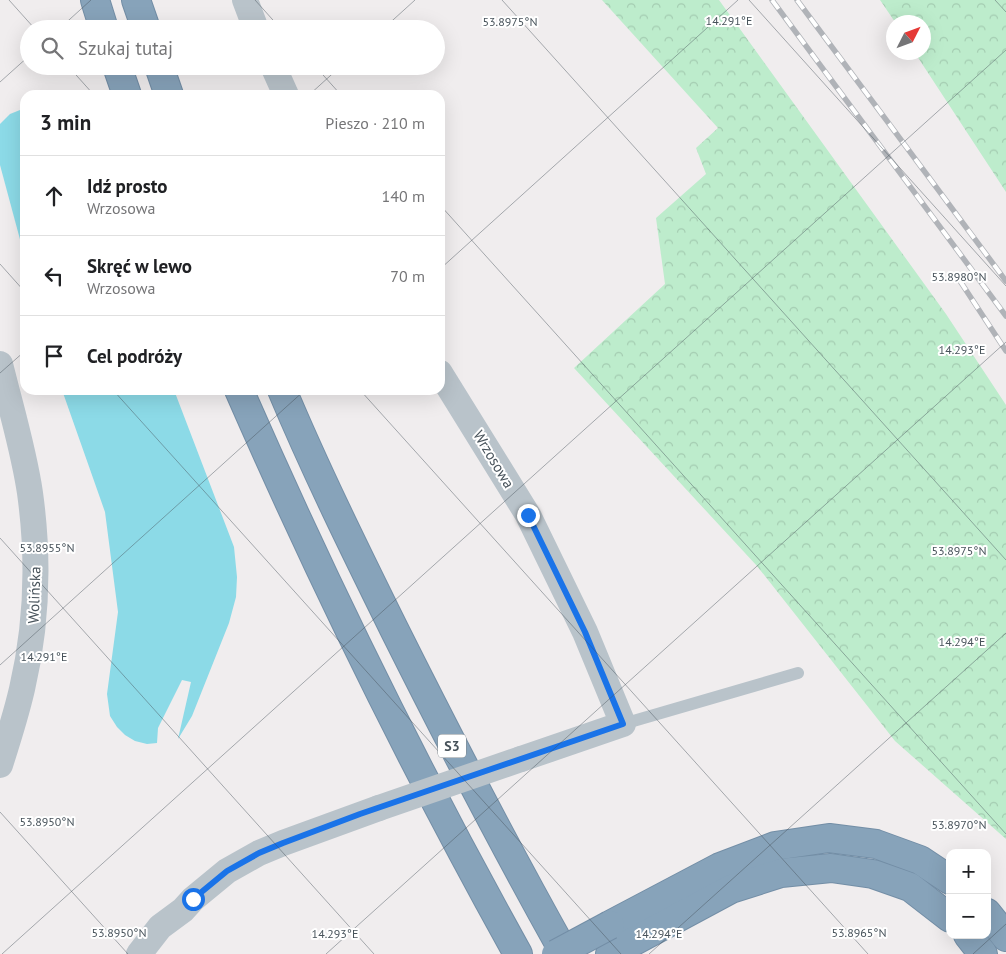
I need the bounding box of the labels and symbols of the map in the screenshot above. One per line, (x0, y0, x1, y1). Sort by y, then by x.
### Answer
text: 14.291°E (706, 13, 752, 28)
text: 53.8975°N (483, 14, 537, 29)
north arrow (886, 15, 931, 60)
text: 53.8980°N (932, 269, 986, 284)
text: 14.293°E (939, 342, 985, 357)
street label: Wrzosowa (469, 427, 519, 491)
route end (517, 504, 540, 527)
text: 53.8955°N (20, 540, 74, 555)
text: 53.8975°N (932, 543, 986, 558)
street label: Wolińska (24, 566, 44, 624)
text: 14.294°E (939, 634, 985, 649)
text: 14.291°E (21, 649, 67, 664)
road number: S3 (438, 734, 466, 758)
text: 53.8950°N (20, 814, 74, 829)
text: 53.8970°N (932, 817, 986, 832)
route start (182, 888, 205, 911)
text: 53.8950°N (92, 925, 146, 940)
text: 53.8965°N (832, 925, 886, 940)
text: 14.293°E (312, 926, 358, 941)
text: 14.294°E (636, 926, 682, 941)

